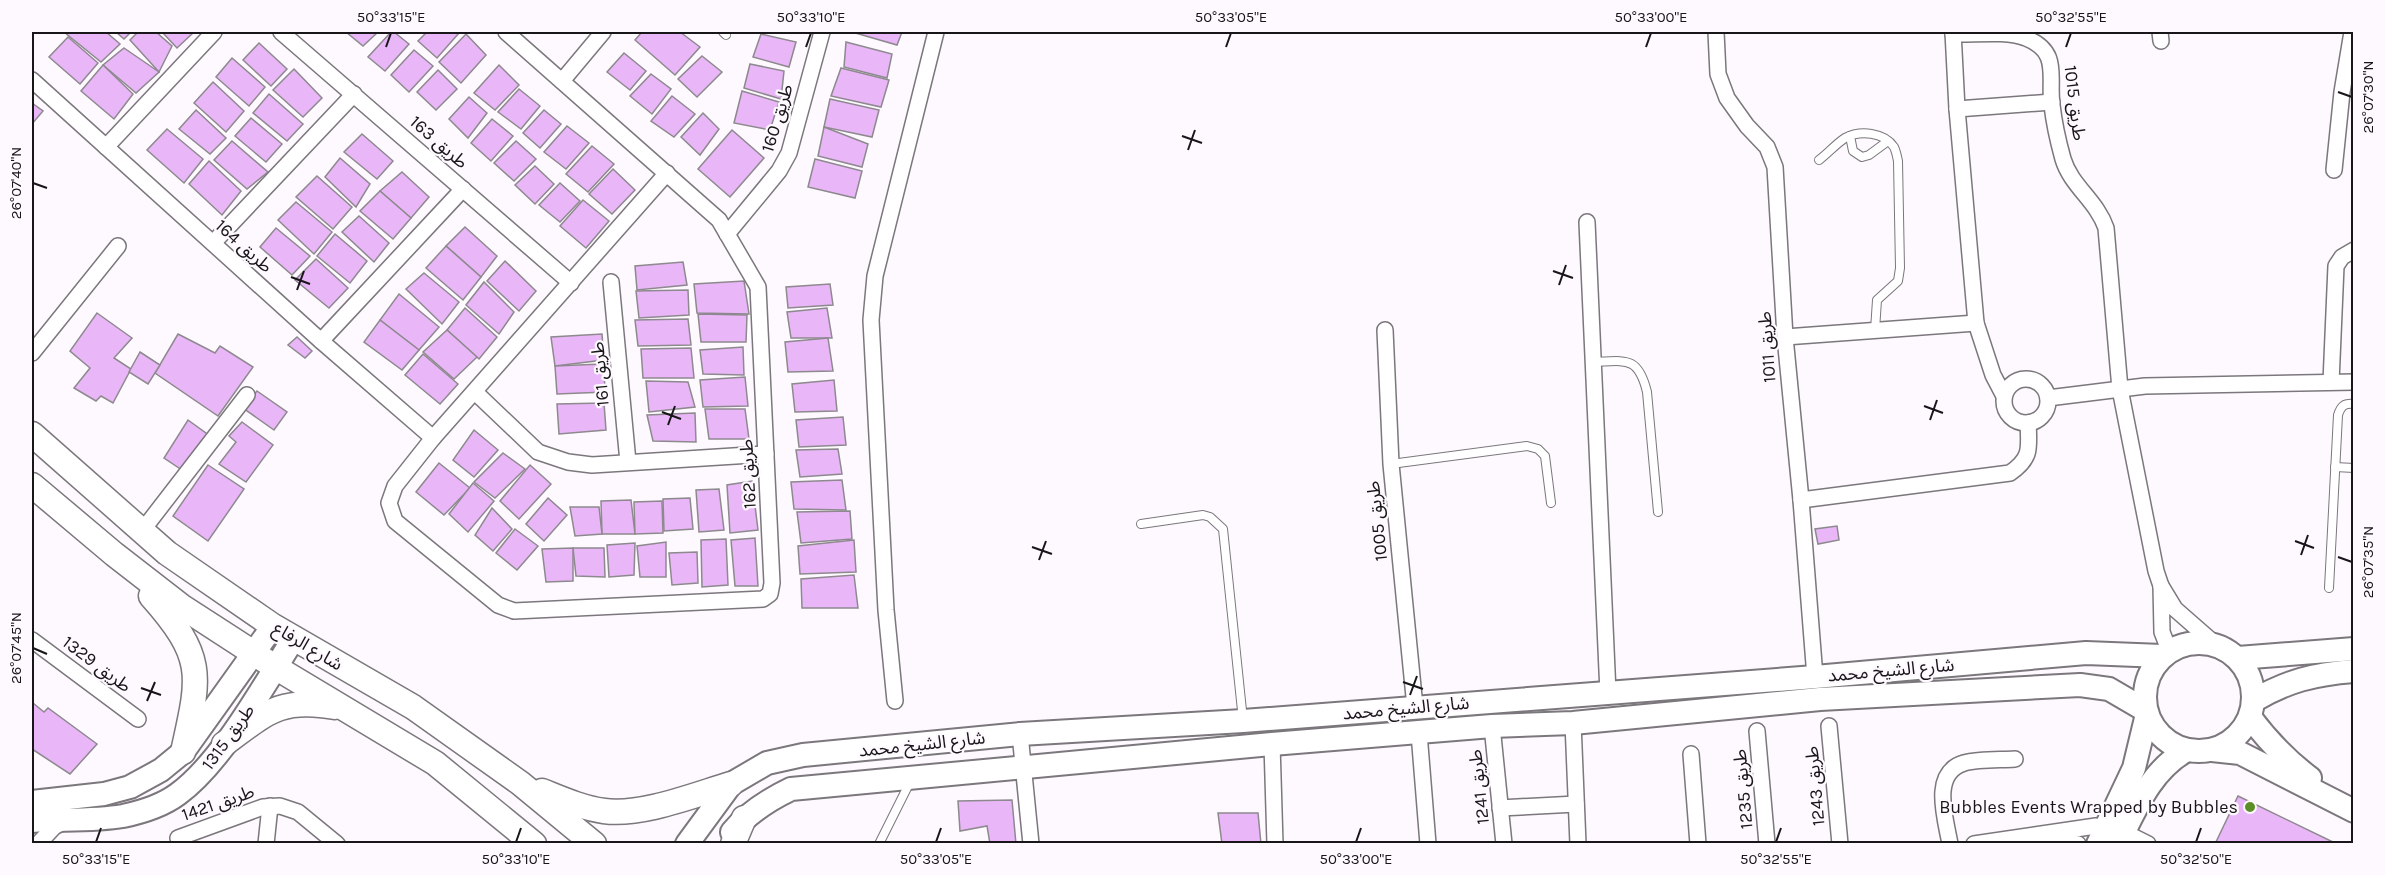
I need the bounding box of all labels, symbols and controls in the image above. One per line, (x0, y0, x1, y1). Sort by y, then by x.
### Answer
text: 50°33'15"E (357, 8, 425, 26)
text: 50°33'10"E (776, 8, 846, 26)
text: 50°33'05"E (1195, 8, 1267, 26)
text: 50°33'00"E (1614, 8, 1688, 26)
text: 50°32'55"E (2035, 8, 2107, 26)
text: 26°07'30"N (2359, 61, 2377, 133)
street label: طريق 1015 (2059, 64, 2091, 142)
street label: طريق 160 (756, 81, 798, 155)
street label: طريق 163 (405, 111, 473, 173)
text: 26°07'40"N (7, 147, 25, 219)
street label: طريق 164 (211, 215, 277, 277)
street label: طريق 1011 (1754, 311, 1780, 383)
street label: طريق 161 (586, 341, 614, 407)
street label: طريق 162 (735, 439, 761, 509)
street label: طريق 1005 (1362, 480, 1392, 562)
text: 26°07'35"N (2359, 526, 2377, 598)
text: 26°07'45"N (7, 612, 25, 684)
street label: شارع الرفاع (268, 617, 347, 678)
street label: طريق 1329 (58, 631, 136, 697)
street label: شارع الشيخ محمد (1827, 653, 1956, 689)
street label: شارع الشيخ محمد (1342, 691, 1471, 727)
street label: طريق 1315 (197, 700, 259, 774)
street label: شارع الشيخ محمد (858, 726, 987, 765)
street label: طريق 1243 (1801, 745, 1829, 827)
street label: طريق 1241 (1464, 748, 1494, 826)
street label: طريق 1235 (1729, 748, 1757, 830)
street label: طريق 1421 (179, 780, 257, 826)
place label: Bubbles Events Wrapped by Bubbles (1939, 796, 2238, 818)
marker: Bubbles Events Wrapped by Bubbles (2243, 800, 2257, 814)
text: 50°33'15"E (62, 850, 130, 868)
text: 50°33'10"E (481, 850, 551, 868)
text: 50°33'05"E (900, 850, 972, 868)
text: 50°33'00"E (1319, 850, 1393, 868)
text: 50°32'55"E (1740, 850, 1812, 868)
text: 50°32'50"E (2160, 850, 2232, 868)

